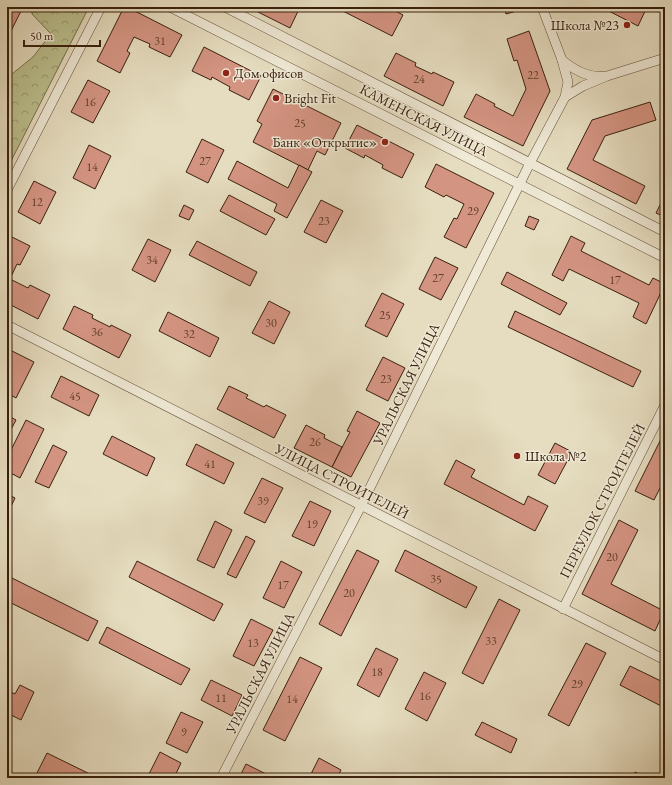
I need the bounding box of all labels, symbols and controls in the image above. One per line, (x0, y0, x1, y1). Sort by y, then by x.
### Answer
place label: Школа №23 (551, 16, 619, 34)
marker: Школа №23 (622, 20, 632, 30)
scale bar (24, 22, 100, 48)
text: 50 m (30, 28, 54, 44)
house number: 31 (154, 33, 166, 49)
place label: Дом офисов (234, 64, 303, 82)
house number: 22 (527, 67, 539, 83)
marker: Дом офисов (221, 68, 231, 78)
house number: 24 (413, 71, 425, 87)
street label: КАМЕНСКАЯ УЛИЦА (357, 80, 491, 160)
place label: Bright Fit (284, 89, 336, 107)
marker: Bright Fit (271, 93, 281, 103)
house number: 16 (84, 94, 96, 110)
house number: 25 (294, 115, 306, 131)
place label: Банк «Открытие» (272, 133, 377, 151)
marker: Банк «Открытие» (380, 137, 390, 147)
house number: 27 (199, 153, 211, 169)
house number: 14 (86, 159, 98, 175)
house number: 12 (31, 194, 43, 210)
house number: 29 (467, 203, 479, 219)
house number: 23 (318, 213, 330, 229)
house number: 34 (146, 252, 158, 268)
house number: 27 (432, 270, 444, 286)
house number: 17 (609, 272, 621, 288)
house number: 25 (379, 307, 391, 323)
house number: 30 (265, 315, 277, 331)
street label: УРАЛЬСКАЯ УЛИЦА (368, 320, 444, 449)
house number: 36 (91, 324, 103, 340)
house number: 32 (183, 326, 195, 342)
house number: 23 (380, 371, 392, 387)
house number: 45 (69, 388, 81, 404)
street label: ПЕРЕУЛОК СТРОИТЕЛЕЙ (555, 420, 649, 581)
house number: 26 (309, 434, 321, 450)
street label: УЛИЦА СТРОИТЕЛЕЙ (271, 439, 413, 523)
place label: Школа №2 (525, 447, 587, 465)
marker: Школа №2 (512, 451, 522, 461)
house number: 41 (204, 456, 216, 472)
house number: 39 (257, 493, 269, 509)
house number: 19 (306, 516, 318, 532)
house number: 20 (606, 549, 618, 565)
house number: 35 (430, 571, 442, 587)
house number: 17 (277, 577, 289, 593)
house number: 20 (343, 585, 355, 601)
street label: УРАЛЬСКАЯ УЛИЦА (221, 609, 299, 738)
house number: 33 (485, 633, 497, 649)
house number: 13 (247, 635, 259, 651)
house number: 18 (371, 664, 383, 680)
house number: 29 (571, 676, 583, 692)
house number: 16 (419, 688, 431, 704)
house number: 11 (215, 690, 227, 706)
house number: 14 (286, 691, 298, 707)
house number: 9 (181, 724, 187, 740)

